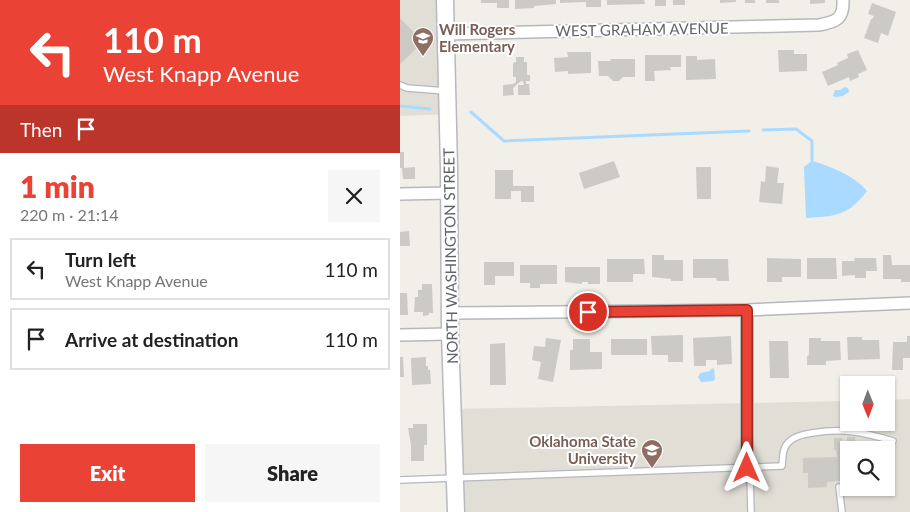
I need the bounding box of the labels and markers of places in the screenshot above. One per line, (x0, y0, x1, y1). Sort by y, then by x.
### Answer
place label: Will Rogers Elementary (439, 20, 516, 55)
school or university icon: Will Rogers Elementary (411, 26, 435, 57)
pin (567, 291, 609, 333)
place label: Oklahoma State University (529, 432, 636, 467)
school or university icon: Oklahoma State University (640, 438, 664, 469)

